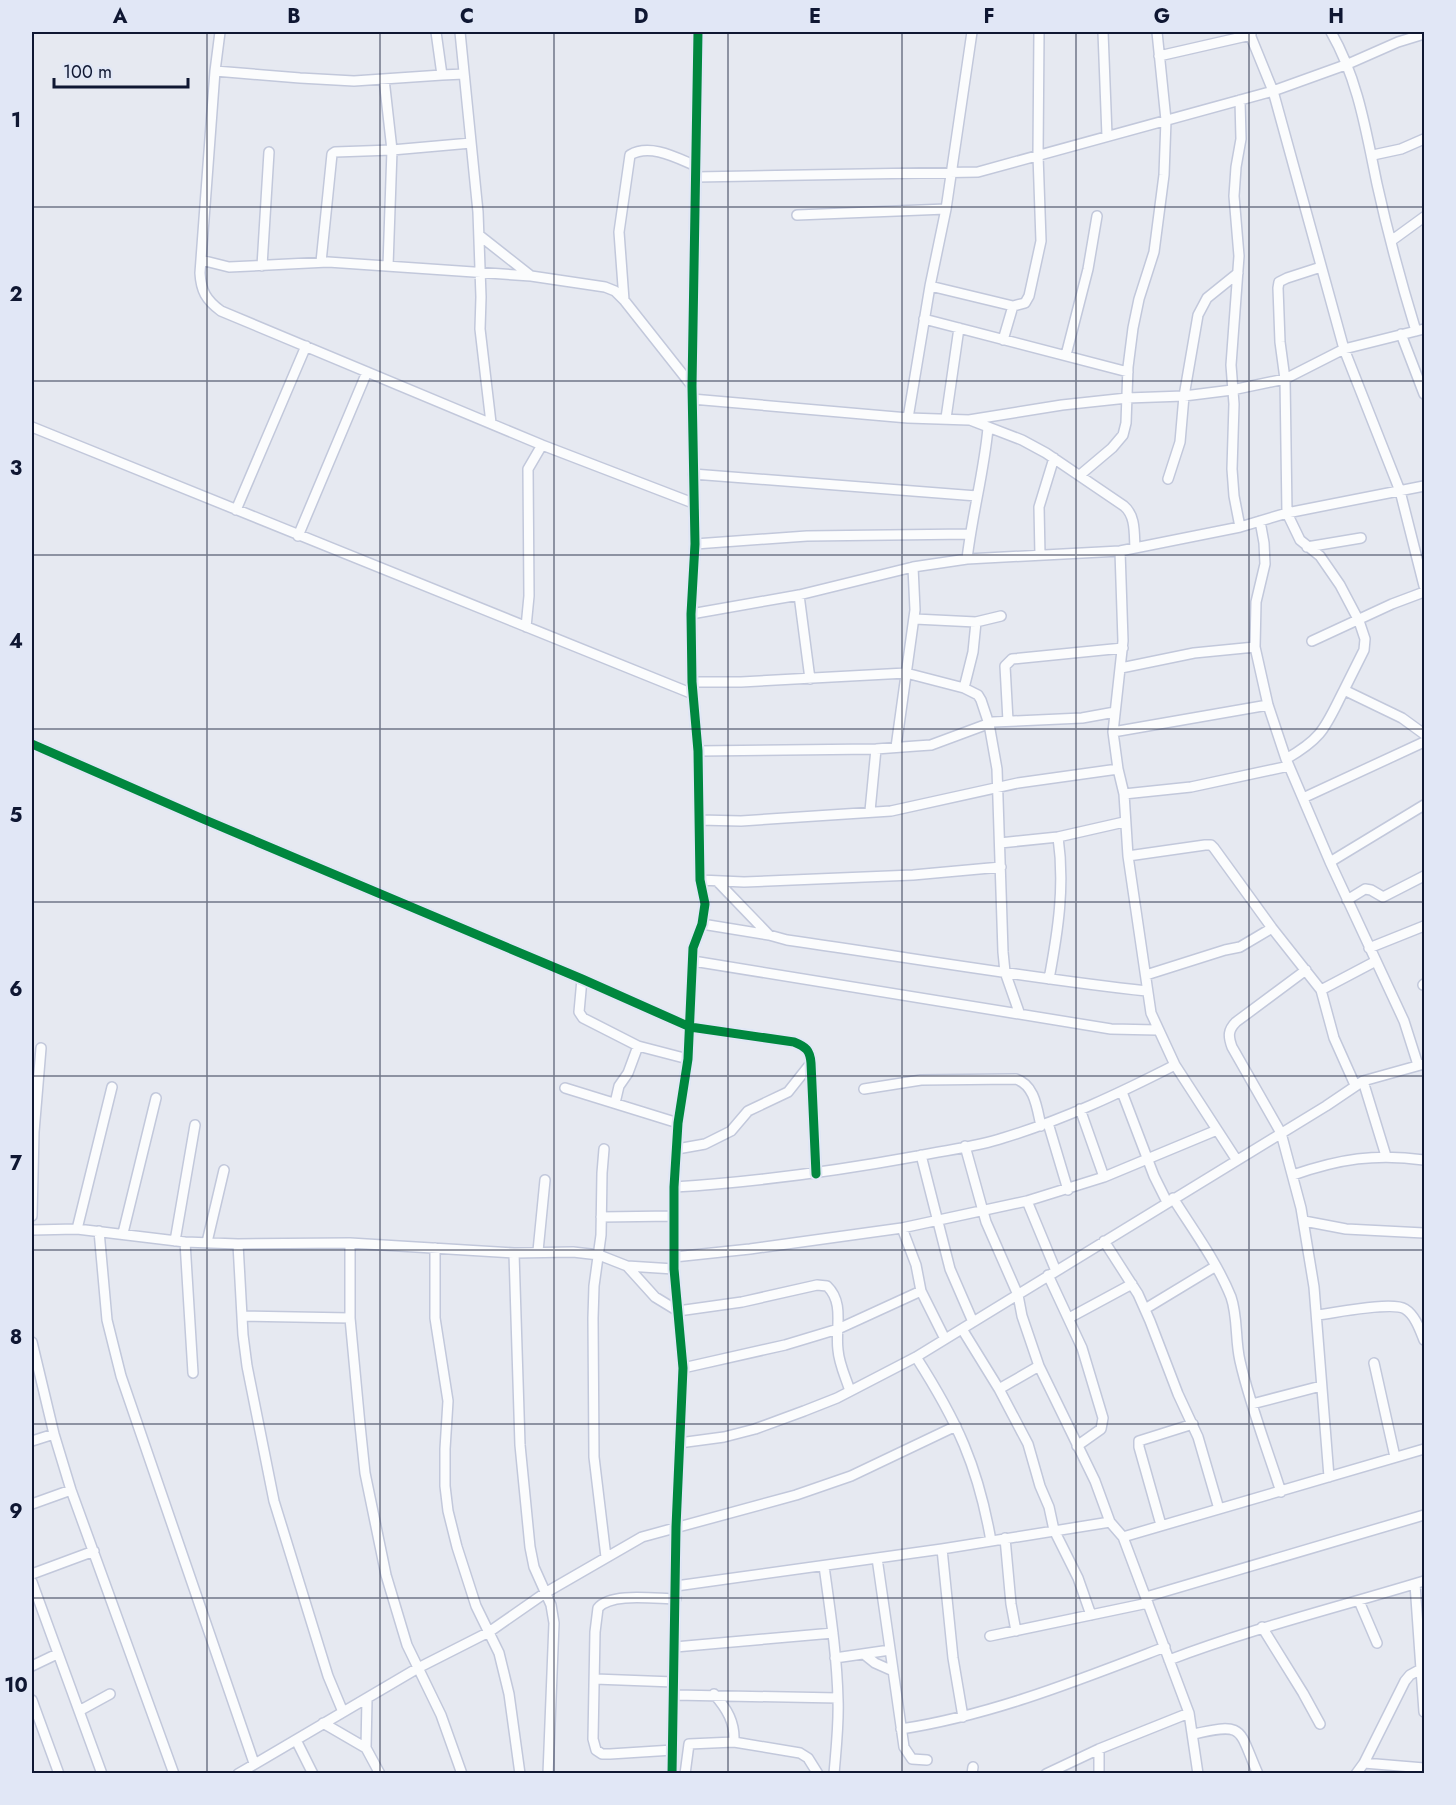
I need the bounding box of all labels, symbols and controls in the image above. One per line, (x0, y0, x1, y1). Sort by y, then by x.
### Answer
text: A (112, 2, 128, 31)
text: B (287, 2, 301, 31)
text: C (460, 2, 474, 31)
text: D (634, 2, 648, 31)
text: E (809, 2, 821, 31)
text: F (983, 2, 995, 31)
text: G (1154, 2, 1170, 31)
text: H (1328, 2, 1344, 31)
scale bar (54, 51, 188, 89)
text: 100 m (63, 59, 112, 85)
text: 1 (11, 106, 21, 135)
text: 2 (9, 280, 23, 309)
text: 3 (10, 454, 22, 483)
text: 4 (9, 627, 23, 656)
text: 5 (10, 801, 23, 830)
text: 6 (9, 975, 23, 1004)
text: 7 (10, 1149, 23, 1178)
text: 8 (10, 1323, 22, 1352)
text: 9 (9, 1497, 23, 1526)
text: 10 (4, 1671, 28, 1700)

